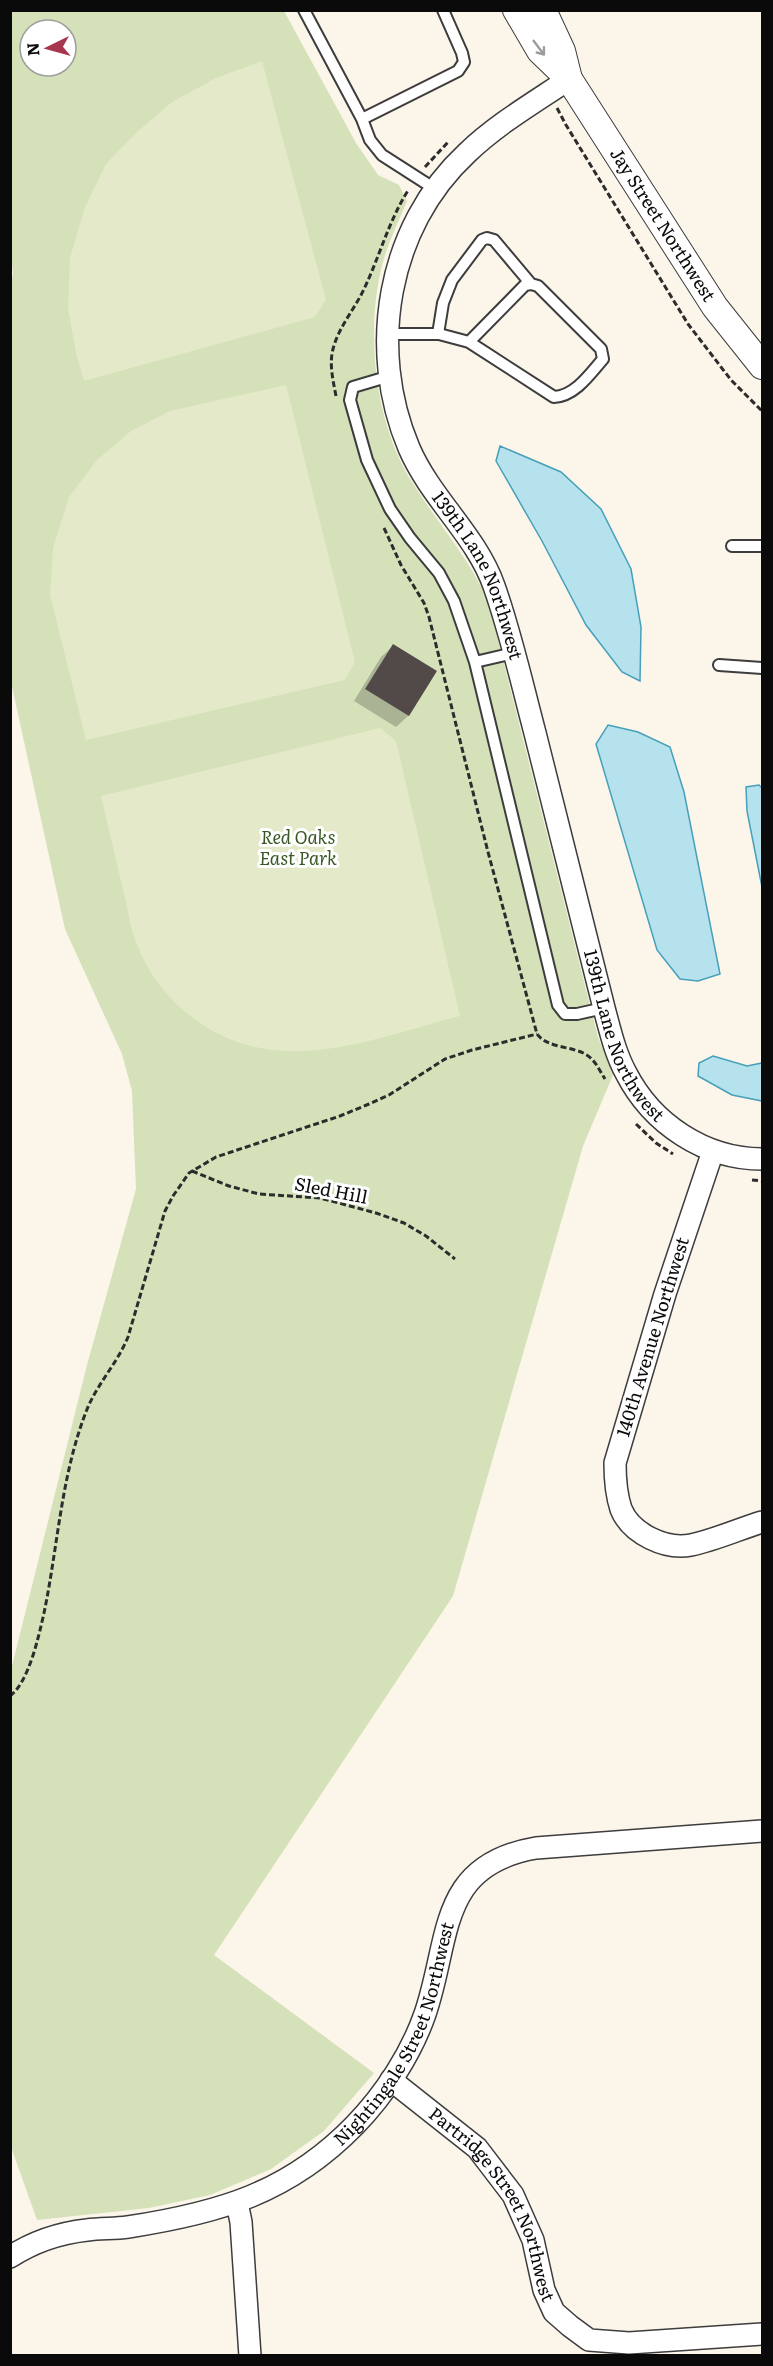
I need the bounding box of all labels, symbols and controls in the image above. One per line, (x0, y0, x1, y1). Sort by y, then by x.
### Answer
north arrow (18, 18, 78, 78)
one-way arrow (533, 39, 545, 55)
text: N (20, 42, 45, 57)
street label: Jay Street Northwest (604, 142, 723, 307)
street label: 139th Lane Northwest (426, 485, 531, 663)
park label: Red Oaks East Park (259, 823, 337, 871)
street label: 139th Lane Northwest (578, 946, 672, 1128)
street label: Sled Hill (293, 1169, 370, 1210)
street label: 140th Avenue Northwest (608, 1233, 695, 1440)
street label: Nightingale Street Northwest (327, 1918, 460, 2151)
street label: Partridge Street Northwest (423, 2100, 563, 2306)

